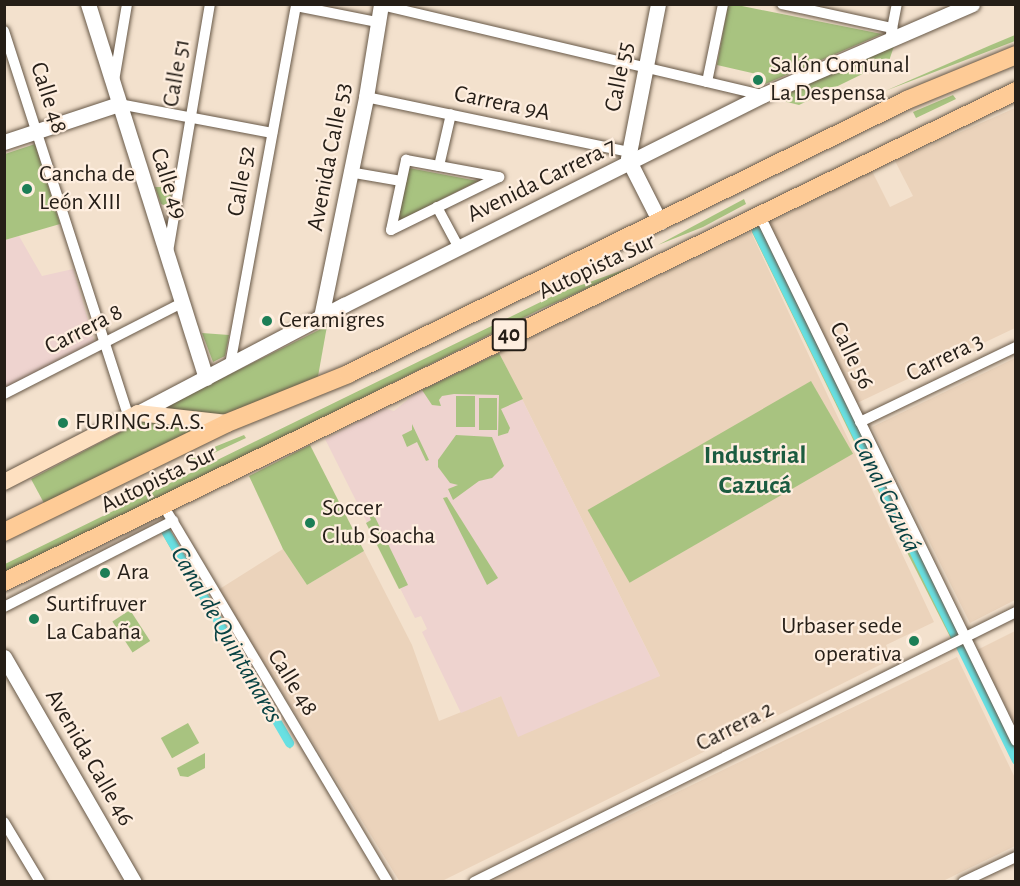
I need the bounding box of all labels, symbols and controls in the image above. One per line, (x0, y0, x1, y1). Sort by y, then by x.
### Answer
street label: Calle 51 (157, 37, 197, 109)
street label: Calle 55 (599, 40, 641, 114)
place label: Salón Comunal La Despensa (770, 52, 910, 108)
street label: Calle 48 (23, 59, 73, 137)
marker: Salón Comunal La Despensa (751, 73, 765, 87)
street label: Avenida Calle 53 (302, 80, 358, 234)
street label: Carrera 9A (451, 80, 553, 128)
street label: Avenida Carrera 7 (463, 132, 621, 230)
street label: Calle 52 (222, 143, 262, 219)
street label: Calle 49 (143, 145, 193, 223)
place label: Cancha de León XIII (39, 161, 135, 217)
marker: Cancha de León XIII (20, 182, 34, 196)
street label: Autopista Sur (534, 227, 660, 307)
street label: Carrera 8 (40, 298, 128, 362)
place label: Ceramigres (279, 307, 385, 335)
marker: Ceramigres (260, 314, 274, 328)
road number: 40 (491, 316, 527, 354)
street label: Calle 56 (822, 317, 880, 395)
street label: Carrera 3 (902, 327, 988, 389)
place label: FURING S.A.S. (75, 409, 205, 437)
marker: FURING S.A.S. (56, 416, 70, 430)
water label: Canal Cazucá (845, 432, 927, 558)
street label: Autopista Sur (96, 440, 222, 520)
district label: Industrial Cazucá (704, 440, 806, 502)
place label: Soccer Club Soacha (322, 495, 435, 551)
marker: Soccer Club Soacha (303, 516, 317, 530)
water label: Canal de Quintanares (163, 541, 289, 729)
place label: Ara (117, 559, 149, 587)
marker: Ara (98, 566, 112, 580)
place label: Surtifruver La Cabaña (46, 591, 146, 647)
marker: Surtifruver La Cabaña (27, 612, 41, 626)
place label: Urbaser sede operativa (781, 613, 902, 669)
marker: Urbaser sede operativa (907, 634, 921, 648)
street label: Calle 48 (260, 644, 324, 722)
street label: Avenida Calle 46 (38, 684, 140, 832)
street label: Carrera 2 (691, 695, 779, 759)

